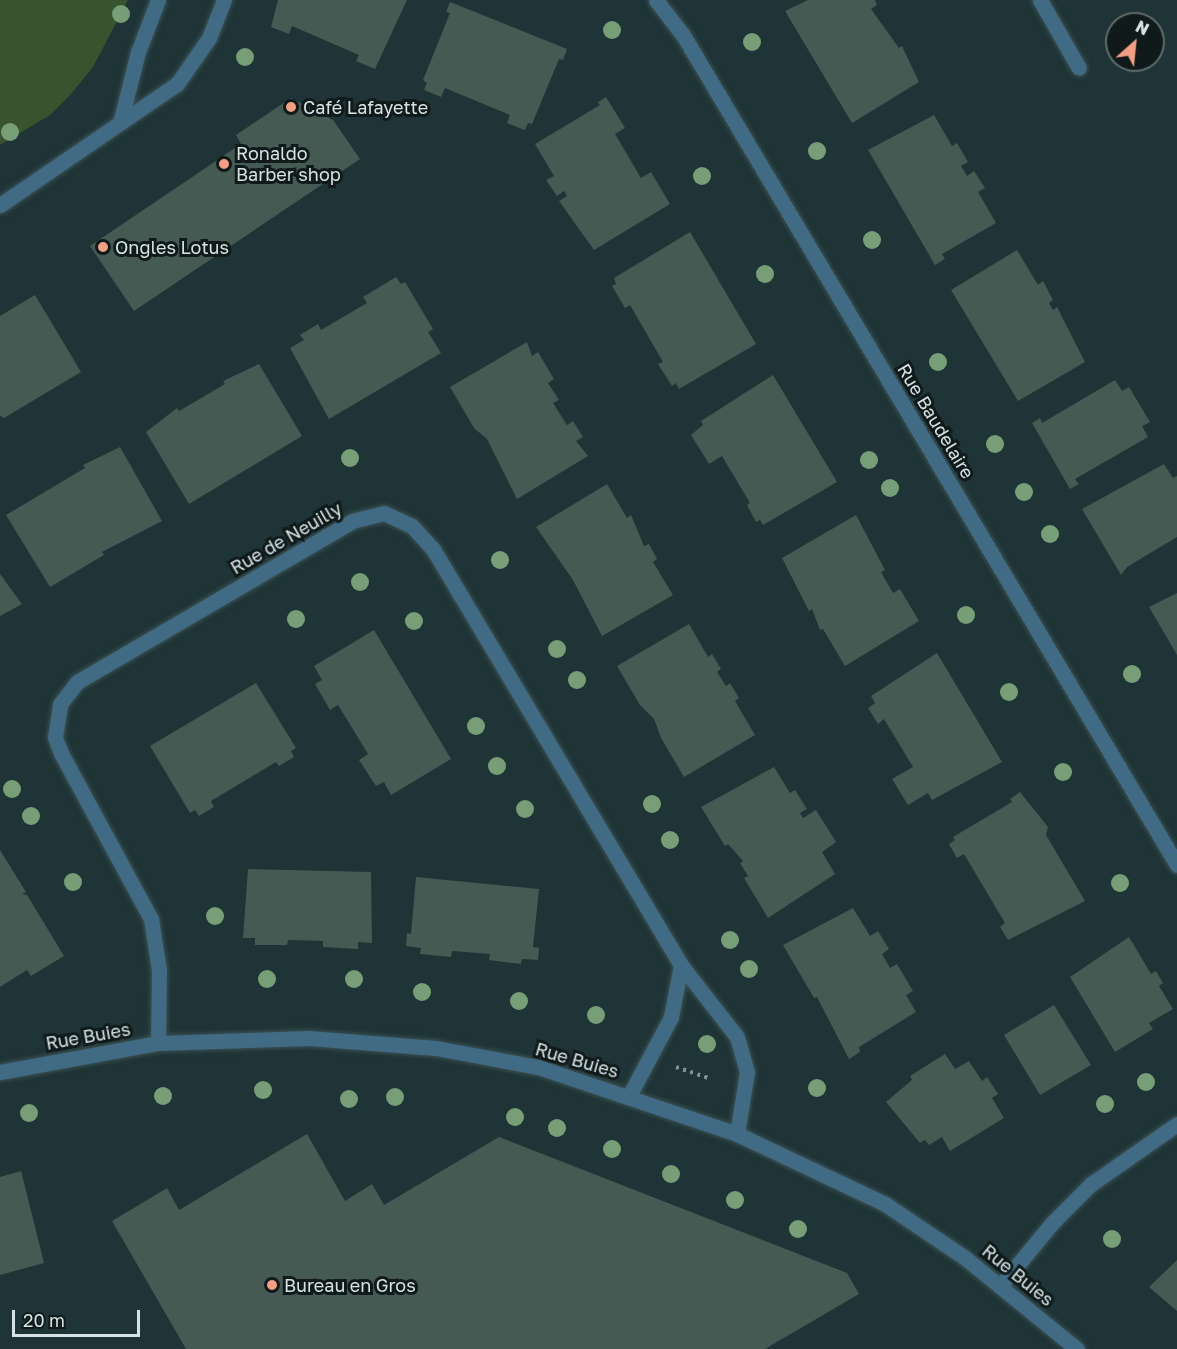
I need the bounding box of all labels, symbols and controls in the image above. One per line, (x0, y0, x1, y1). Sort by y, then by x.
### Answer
north arrow (1105, 12, 1165, 72)
text: N (1132, 16, 1152, 39)
place label: Café Lafayette (303, 96, 428, 118)
marker: Café Lafayette (284, 100, 298, 114)
place label: Ronaldo Barber shop (236, 143, 341, 186)
marker: Ronaldo Barber shop (217, 157, 231, 171)
place label: Ongles Lotus (115, 236, 229, 258)
marker: Ongles Lotus (96, 240, 110, 254)
street label: Rue Baudelaire (893, 360, 979, 482)
street label: Rue de Neuilly (227, 497, 345, 579)
street label: Rue Buies (44, 1018, 132, 1054)
street label: Rue Buies (533, 1038, 621, 1082)
street label: Rue Buies (978, 1240, 1058, 1310)
place label: Bureau en Gros (284, 1274, 416, 1296)
marker: Bureau en Gros (265, 1278, 279, 1292)
scale bar (15, 1298, 142, 1336)
text: 20 m (23, 1309, 65, 1331)

